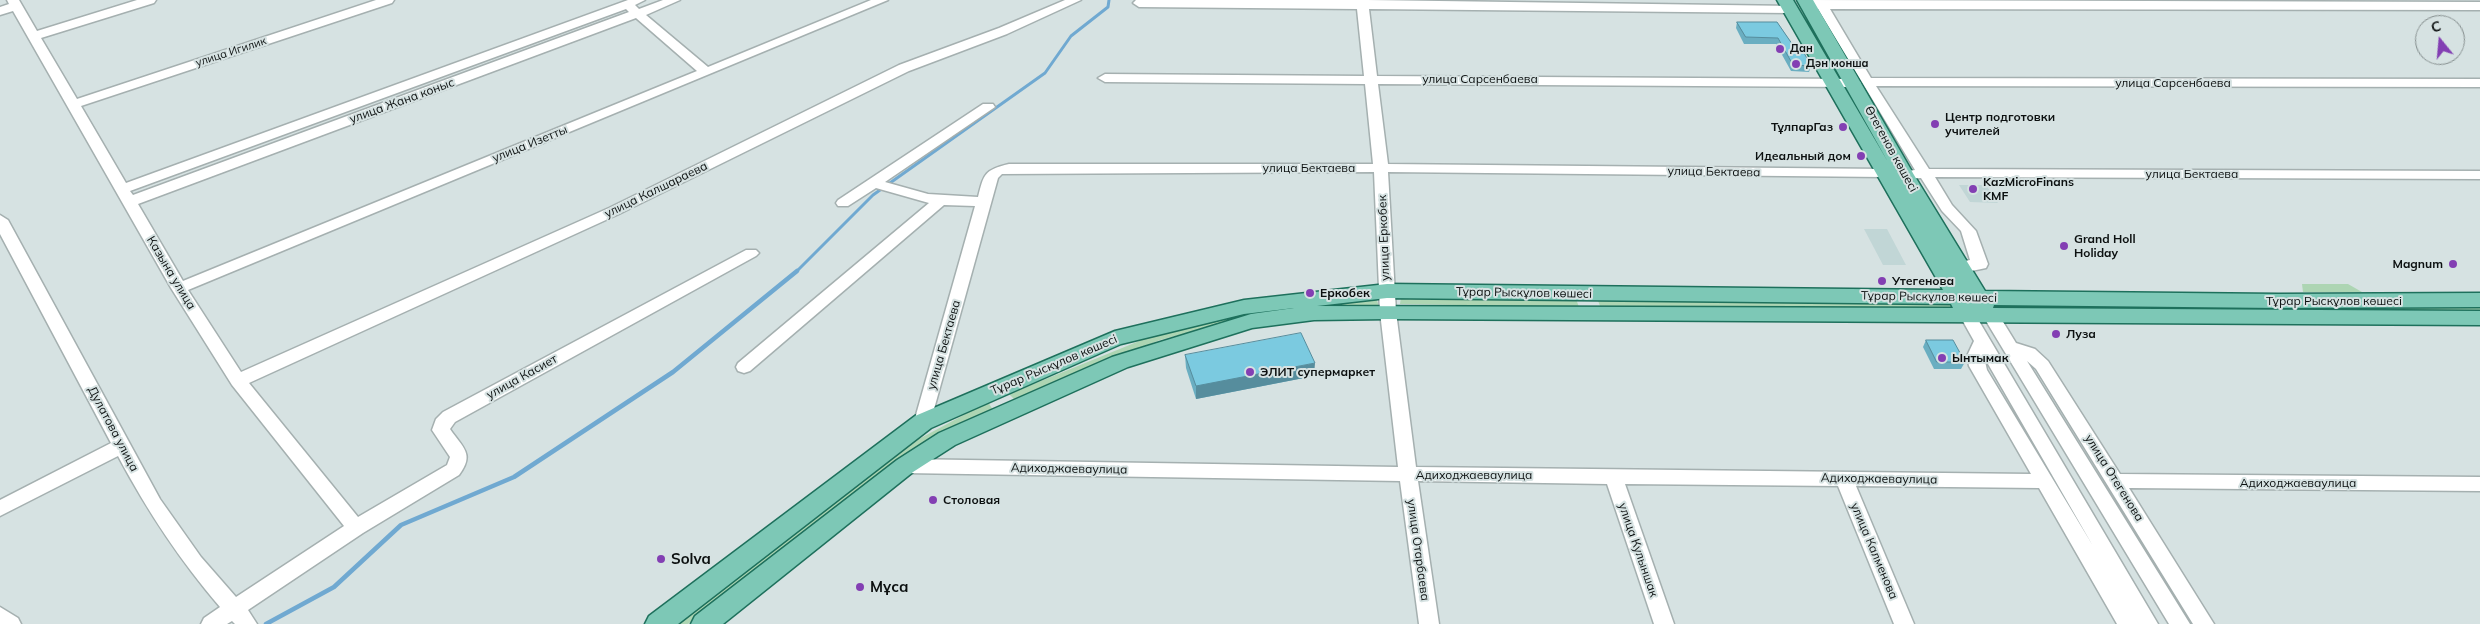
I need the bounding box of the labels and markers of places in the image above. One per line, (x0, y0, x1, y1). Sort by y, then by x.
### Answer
place label: Дан (1790, 42, 1813, 56)
marker: Дан (1774, 43, 1786, 55)
place label: Дән монша (1806, 57, 1868, 71)
marker: Дән монша (1790, 58, 1802, 70)
place label: Центр подготовки учителей (1945, 110, 2055, 138)
marker: Центр подготовки учителей (1929, 118, 1941, 130)
place label: ТұлпарГаз (1771, 120, 1833, 134)
marker: ТұлпарГаз (1837, 121, 1849, 133)
place label: Идеальный дом (1755, 149, 1851, 163)
marker: Идеальный дом (1855, 150, 1867, 162)
place label: KazMicroFinans KMF (1983, 175, 2074, 203)
marker: KazMicroFinans KMF (1967, 183, 1979, 195)
place label: Grand Holl Holiday (2074, 232, 2136, 260)
marker: Grand Holl Holiday (2058, 240, 2070, 252)
place label: Magnum (2392, 257, 2443, 271)
marker: Magnum (2447, 258, 2459, 270)
place label: Утегенова (1892, 274, 1954, 288)
marker: Утегенова (1876, 275, 1888, 287)
place label: Еркобек (1320, 286, 1370, 300)
marker: Еркобек (1304, 287, 1316, 299)
place label: Луза (2066, 327, 2096, 341)
marker: Луза (2050, 328, 2062, 340)
place label: Ынтымак (1952, 351, 2009, 365)
marker: Ынтымак (1936, 352, 1948, 364)
place label: ЭЛИТ супермаркет (1260, 365, 1375, 379)
marker: ЭЛИТ супермаркет (1244, 366, 1256, 378)
place label: Столовая (943, 493, 1000, 507)
marker: Столовая (927, 494, 939, 506)
place label: Solva (671, 550, 711, 568)
marker: Solva (655, 553, 667, 565)
place label: Мұса (870, 578, 908, 596)
marker: Мұса (854, 581, 866, 593)

